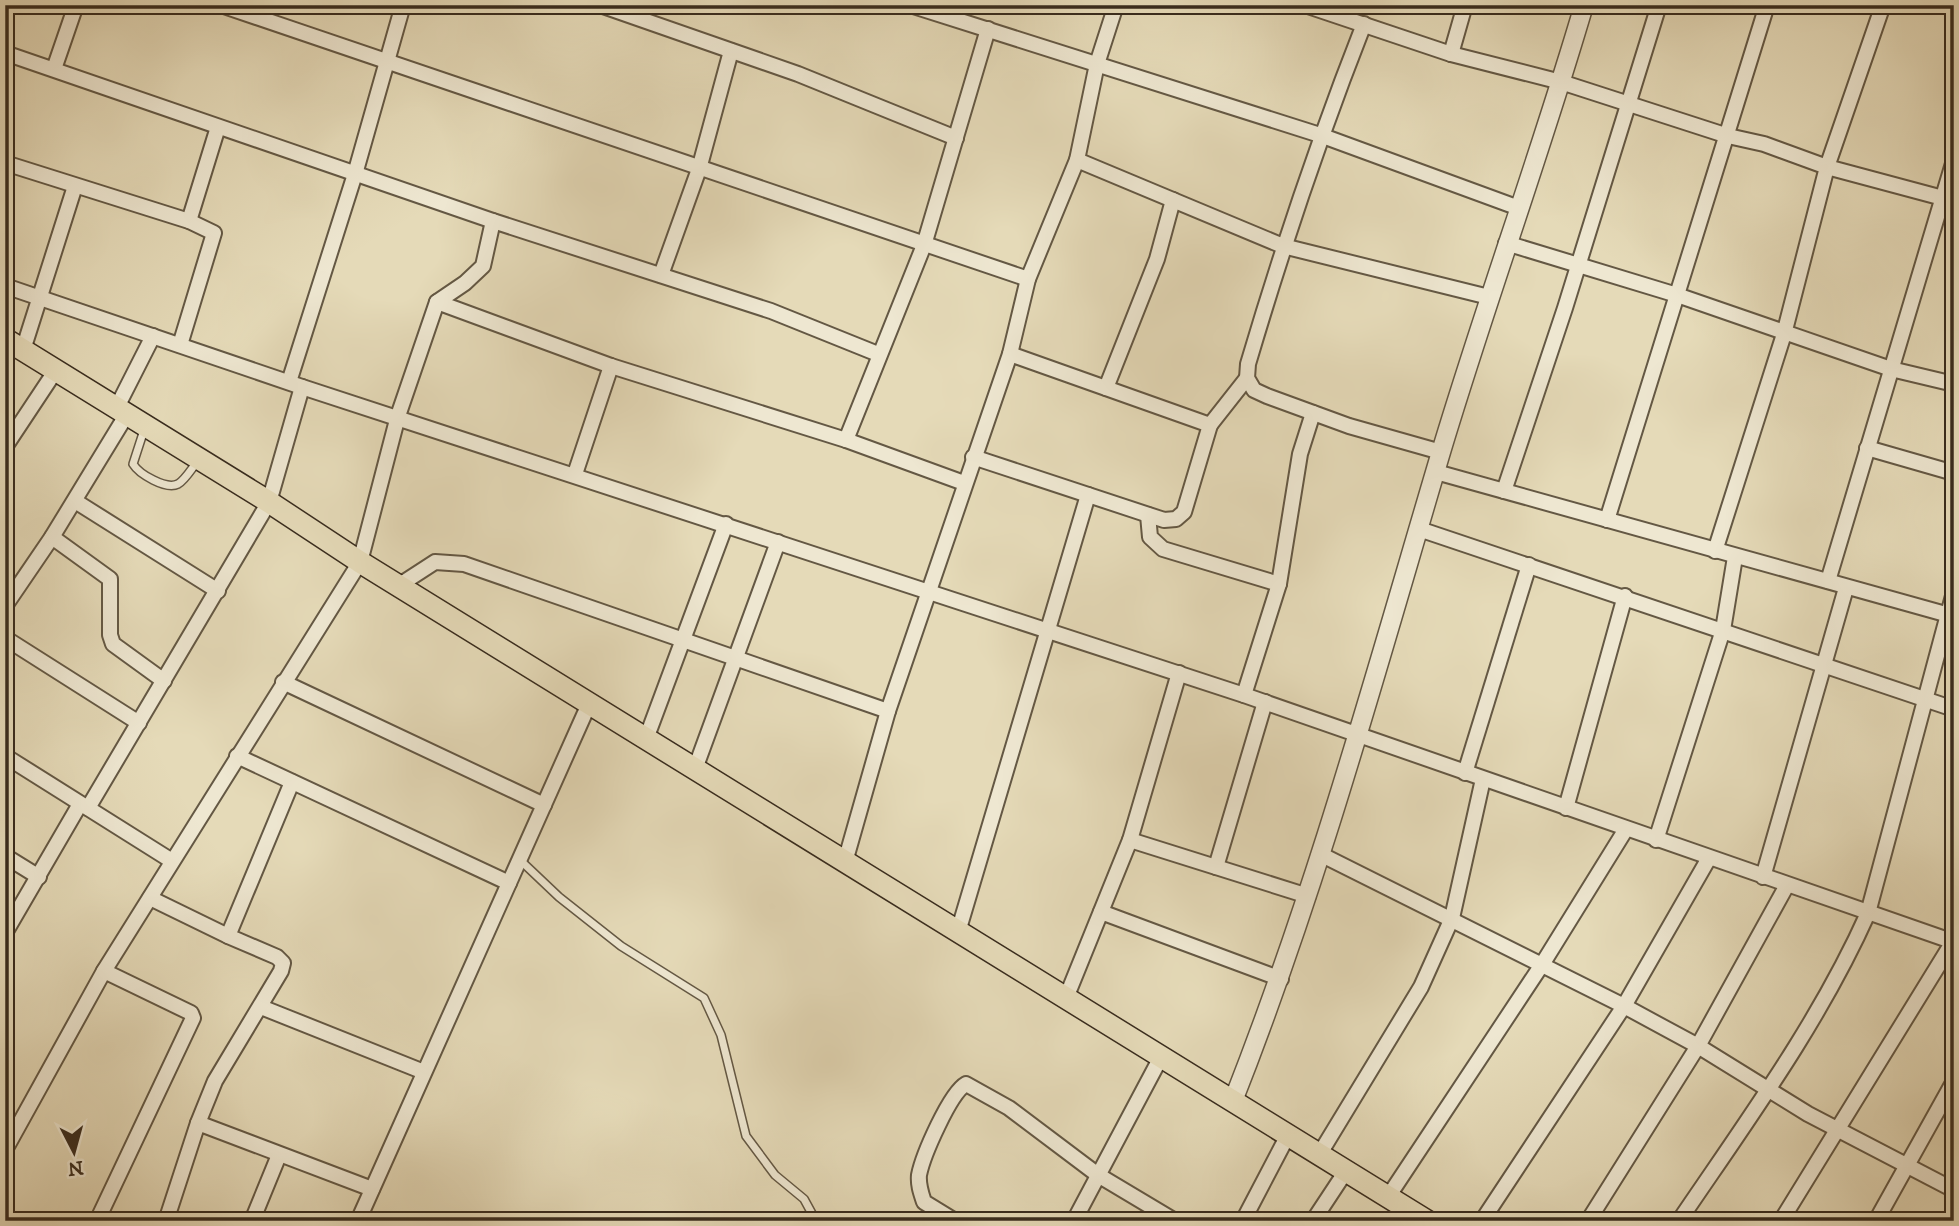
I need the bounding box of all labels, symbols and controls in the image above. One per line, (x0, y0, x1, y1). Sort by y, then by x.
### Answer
north arrow (38, 1118, 108, 1188)
text: N (66, 1155, 85, 1180)

